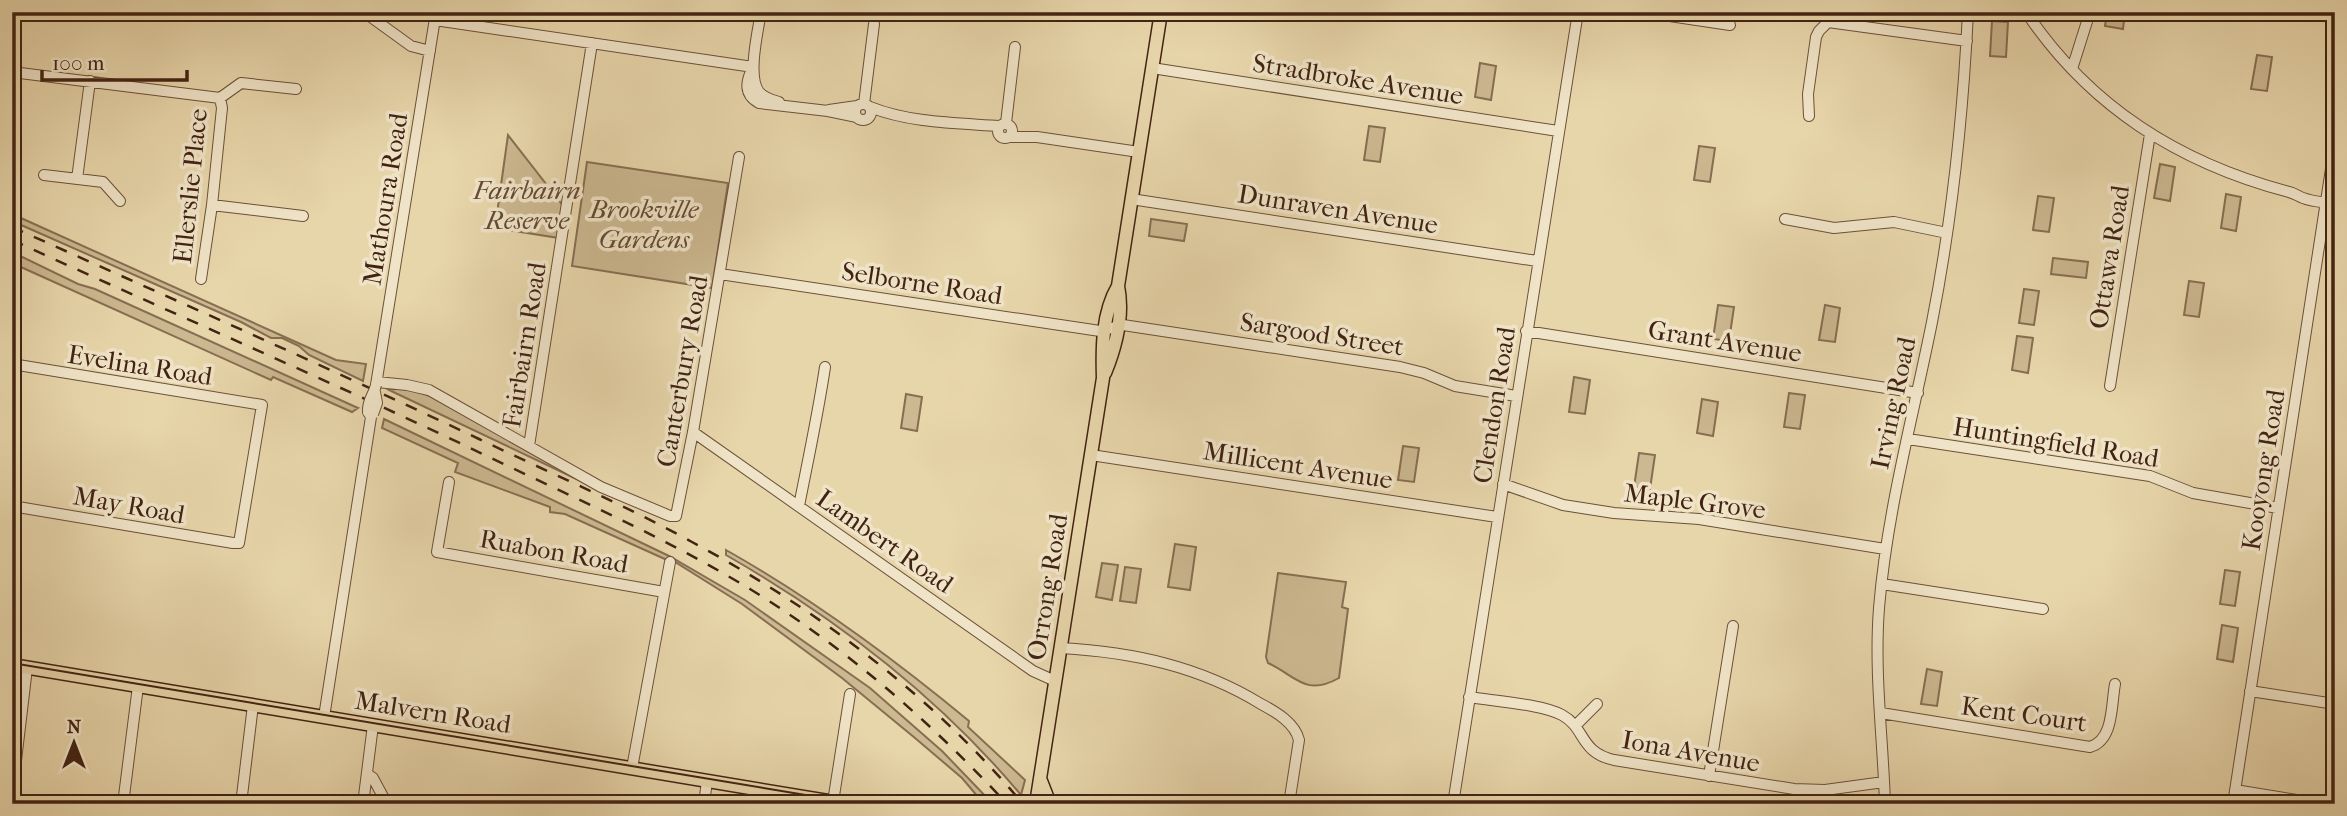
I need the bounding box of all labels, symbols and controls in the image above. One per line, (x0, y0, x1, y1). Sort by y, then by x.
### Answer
scale bar (42, 38, 187, 82)
street label: Stradbroke Avenue (1250, 48, 1465, 111)
text: 100 m (52, 51, 105, 75)
street label: Ellerslie Place (167, 107, 214, 265)
street label: Mathoura Road (357, 110, 415, 287)
park label: Fairbairn Reserve (472, 175, 581, 236)
street label: Dunraven Avenue (1236, 178, 1440, 241)
street label: Ottawa Road (2083, 182, 2136, 331)
park label: Brookville Gardens (587, 194, 700, 255)
street label: Selborne Road (839, 256, 1005, 312)
street label: Fairbairn Road (496, 259, 553, 430)
street label: Canterbury Road (650, 272, 715, 469)
street label: Sargood Street (1238, 306, 1407, 363)
street label: Grant Avenue (1646, 314, 1804, 369)
street label: Clendon Road (1467, 324, 1522, 486)
street label: Irving Road (1864, 333, 1923, 472)
street label: Evelina Road (65, 339, 215, 392)
street label: Kooyong Road (2235, 386, 2292, 553)
street label: Huntingfield Road (1951, 411, 2162, 474)
street label: Millicent Avenue (1201, 435, 1395, 496)
street label: Maple Grove (1622, 477, 1768, 526)
street label: May Road (71, 480, 188, 531)
street label: Lambert Road (810, 483, 960, 600)
street label: Orrong Road (1021, 511, 1075, 663)
street label: Ruabon Road (477, 523, 631, 580)
street label: Malvern Road (353, 685, 514, 740)
street label: Kent Court (1959, 690, 2090, 739)
north arrow (38, 708, 108, 778)
text: N (67, 716, 82, 738)
street label: Iona Avenue (1620, 724, 1762, 779)

